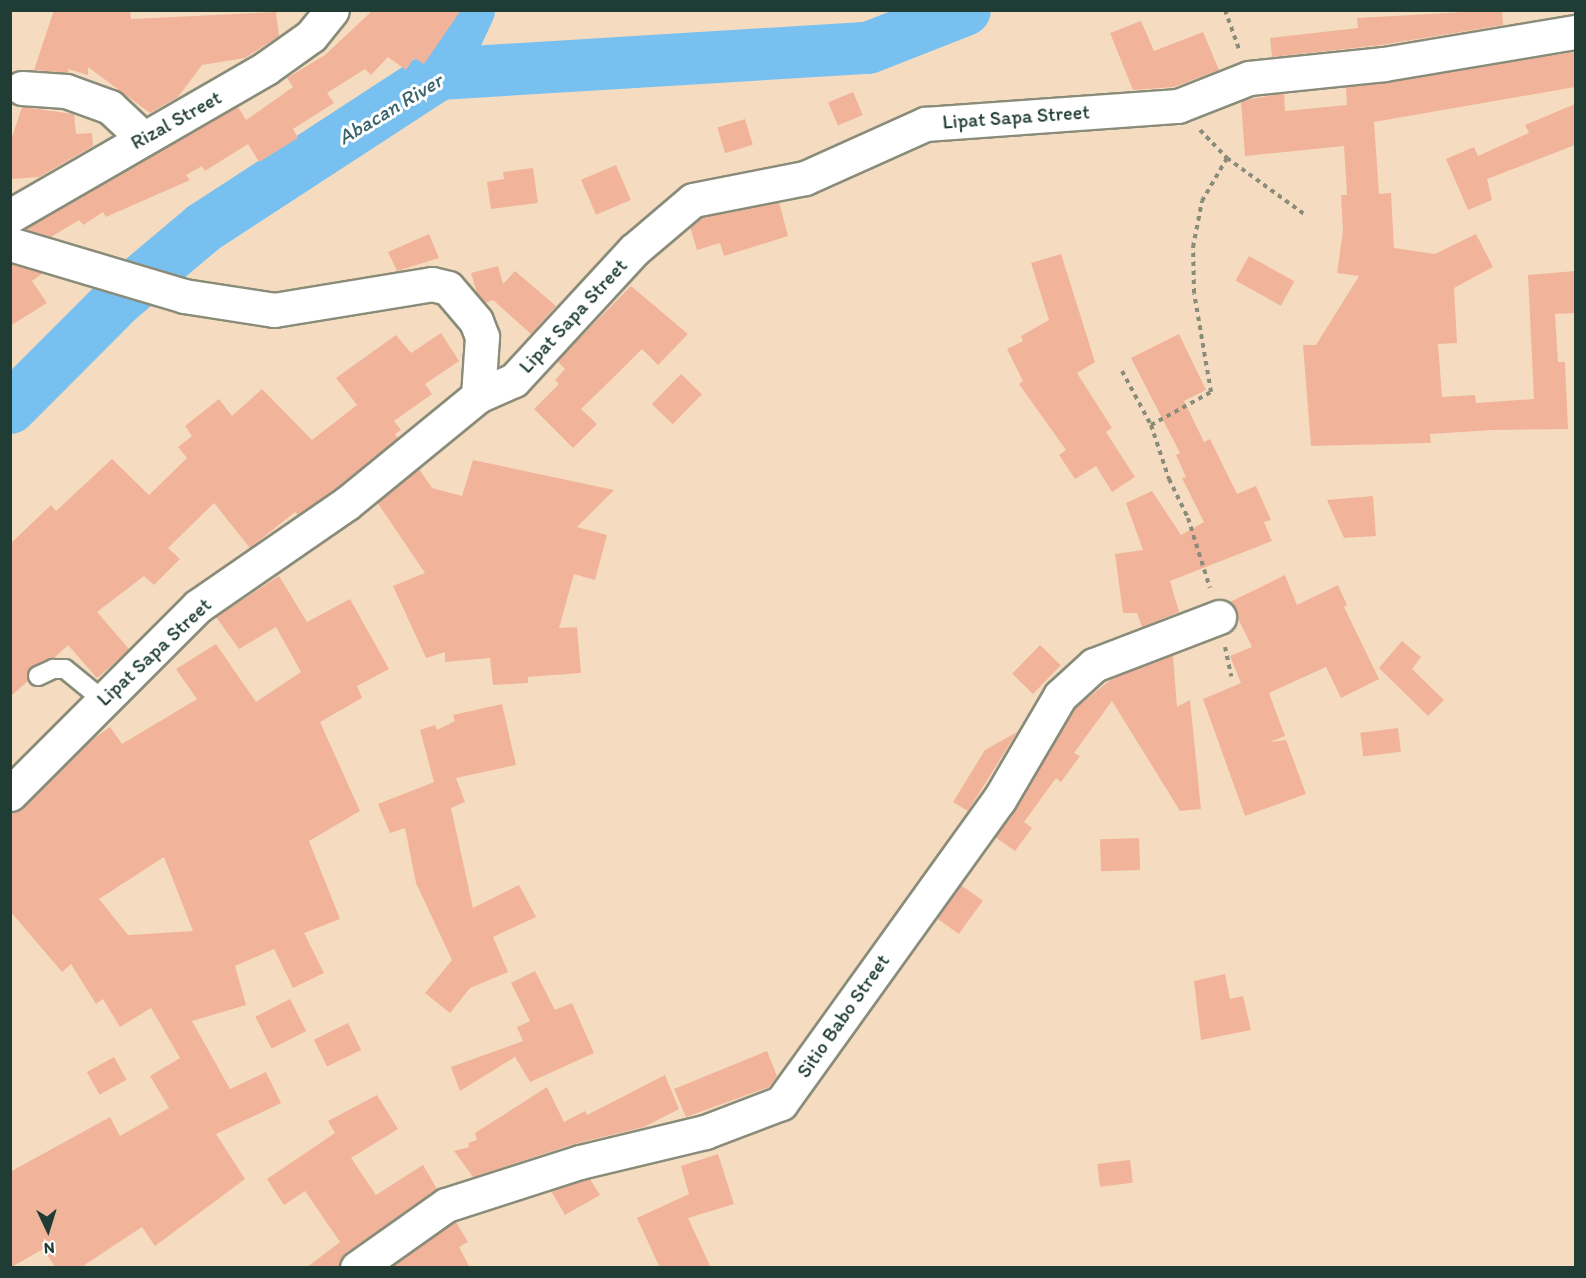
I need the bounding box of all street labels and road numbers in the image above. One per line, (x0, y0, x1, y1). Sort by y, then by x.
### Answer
street label: Rizal Street (127, 85, 225, 155)
street label: Lipat Sapa Street (942, 100, 1090, 134)
street label: Lipat Sapa Street (514, 254, 632, 378)
street label: Lipat Sapa Street (92, 593, 216, 711)
street label: Sitio Babo Street (792, 950, 894, 1082)

